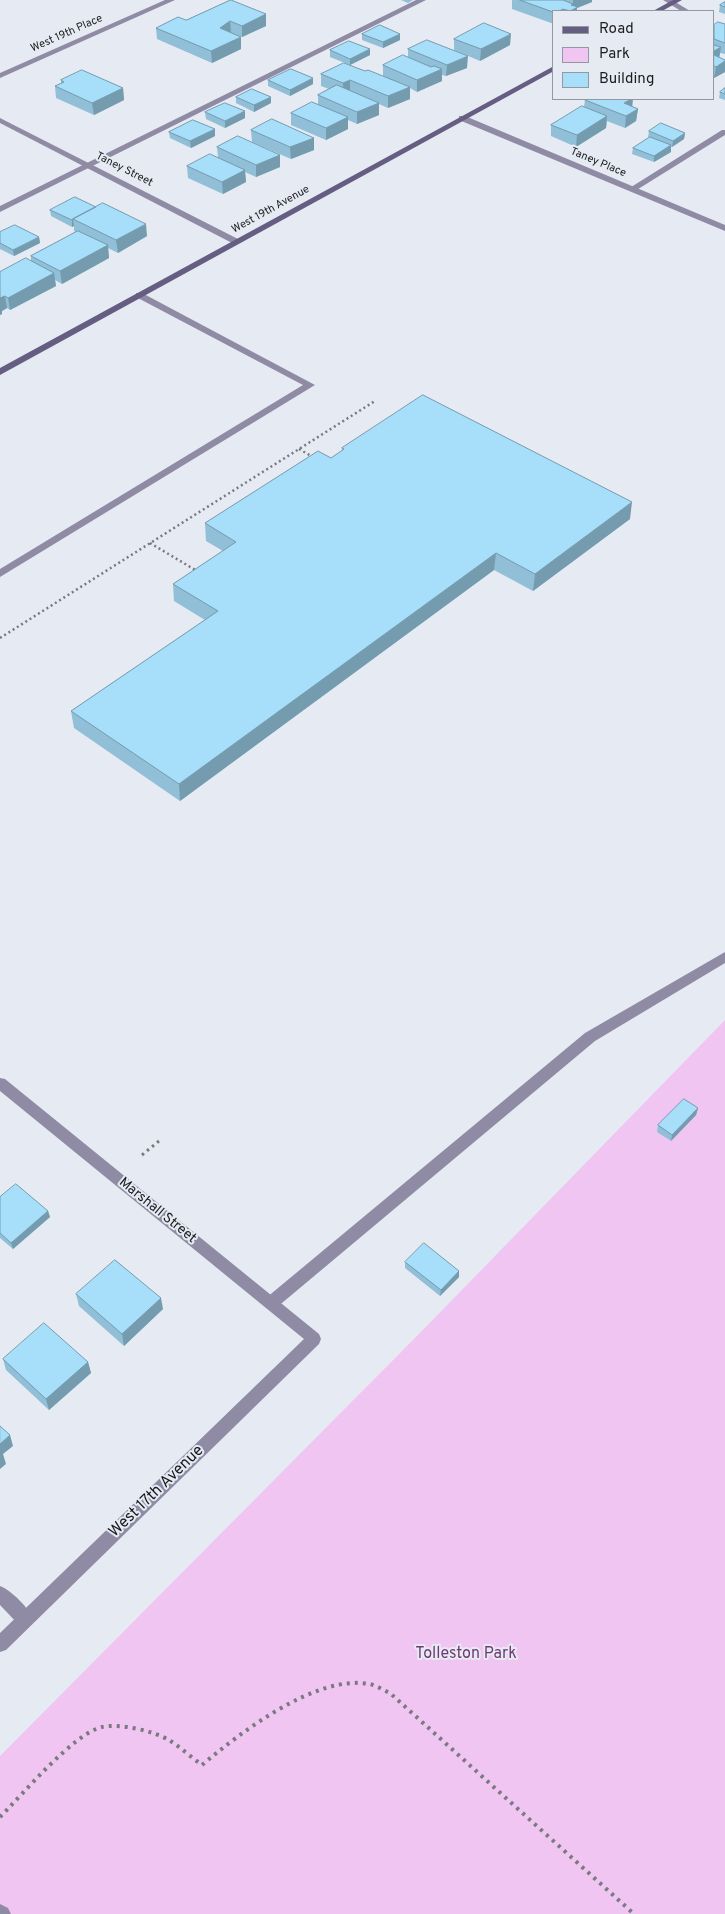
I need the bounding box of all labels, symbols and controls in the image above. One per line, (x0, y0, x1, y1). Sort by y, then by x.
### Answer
legend (552, 10, 715, 100)
street label: West 19th Place (29, 12, 105, 56)
text: Road (599, 20, 634, 39)
text: Park (599, 45, 630, 64)
text: Building (599, 70, 654, 89)
street label: Taney Place (568, 145, 628, 181)
street label: Taney Street (93, 150, 155, 190)
street label: West 19th Avenue (230, 183, 312, 237)
street label: Marshall Street (115, 1175, 199, 1247)
street label: West 17th Avenue (106, 1442, 208, 1542)
park label: Tolleston Park (415, 1645, 517, 1665)

